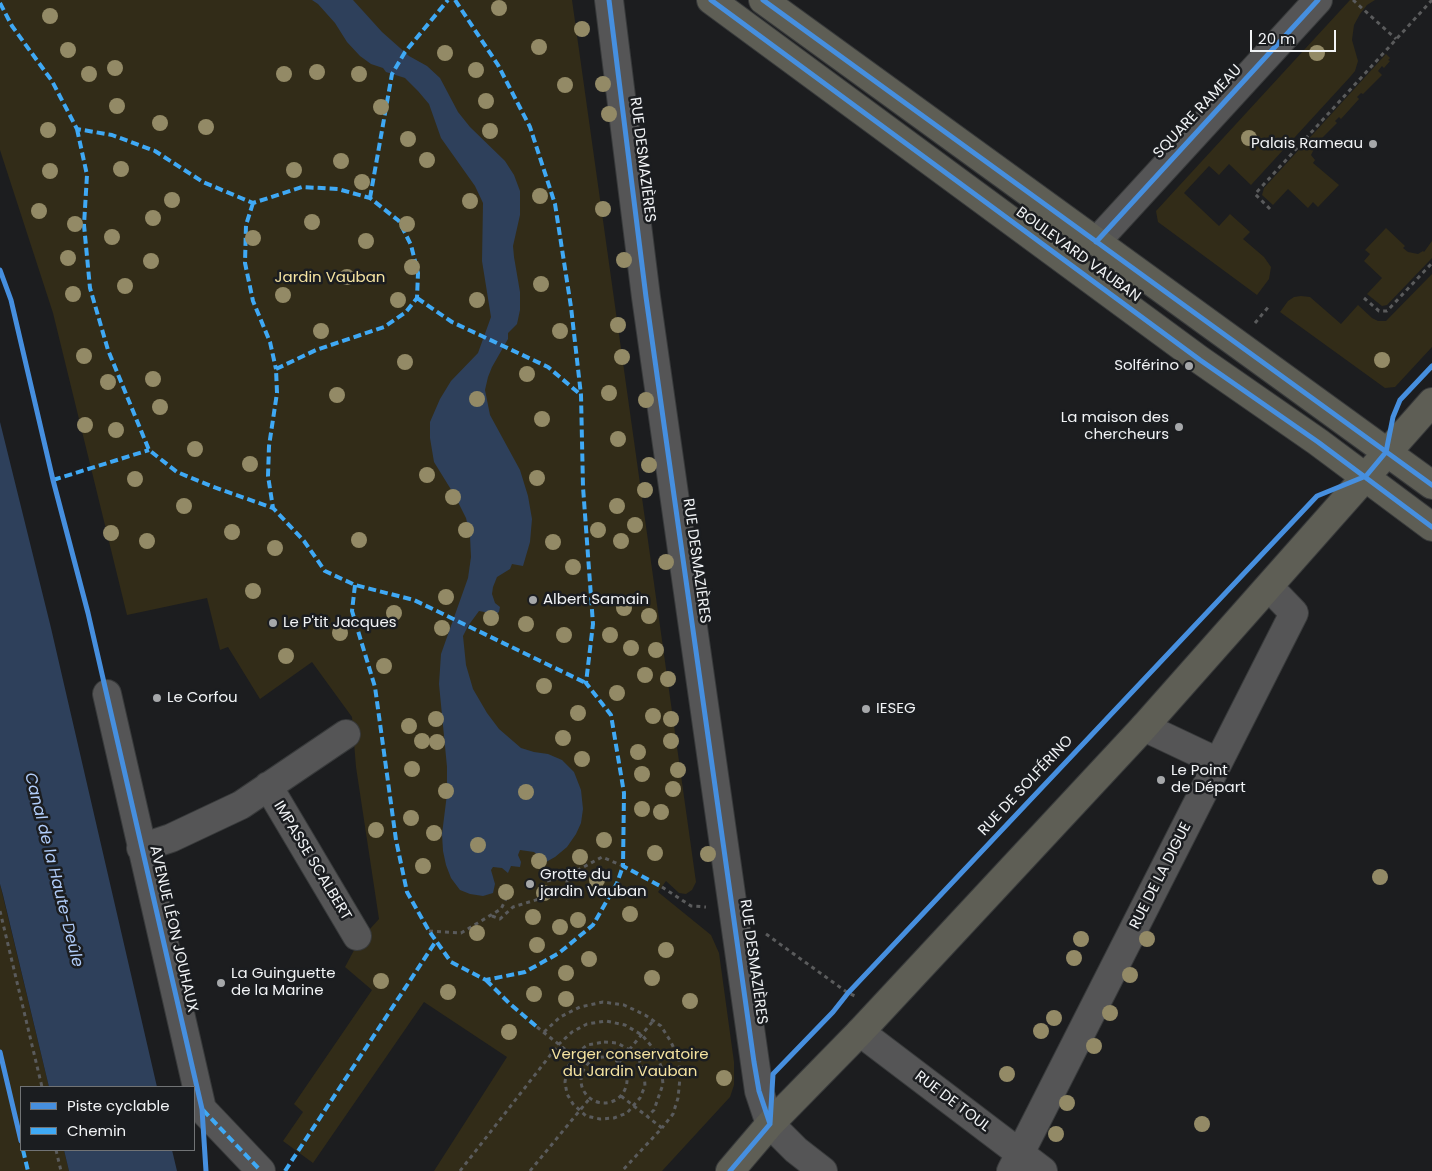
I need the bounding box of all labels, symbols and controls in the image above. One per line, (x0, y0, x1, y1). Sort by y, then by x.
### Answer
scale bar (1252, 20, 1338, 52)
text: 20 m (1258, 28, 1296, 49)
street label: SQUARE RAMEAU (1150, 61, 1246, 163)
street label: RUE DESMAZIÈRES (625, 96, 659, 224)
place label: Palais Rameau (1251, 135, 1363, 153)
marker: Palais Rameau (1367, 138, 1379, 150)
street label: BOULEVARD VAUBAN (1012, 204, 1144, 306)
park label: Jardin Vauban (275, 269, 385, 287)
place label: Solférino (1114, 357, 1179, 375)
marker: Solférino (1183, 360, 1195, 372)
place label: La maison des chercheurs (1061, 409, 1169, 444)
marker: La maison des chercheurs (1173, 421, 1185, 433)
street label: RUE DESMAZIÈRES (678, 497, 714, 625)
place label: Albert Samain (543, 591, 649, 609)
marker: Albert Samain (527, 594, 539, 606)
place label: Le P'tit Jacques (283, 614, 397, 632)
marker: Le P'tit Jacques (267, 617, 279, 629)
place label: Le Corfou (167, 689, 238, 707)
marker: Le Corfou (151, 692, 163, 704)
place label: IESEG (876, 700, 916, 718)
marker: IESEG (860, 703, 872, 715)
street label: RUE DE SOLFÉRINO (975, 732, 1077, 840)
place label: Le Point de Départ (1171, 762, 1246, 797)
water label: Canal de la Haute-Deûle (19, 771, 87, 969)
marker: Le Point de Départ (1155, 774, 1167, 786)
street label: IMPASSE SCALBERT (269, 798, 355, 924)
street label: RUE DE LA DIGUE (1126, 820, 1196, 932)
street label: AVENUE LÉON JOUHAUX (145, 844, 201, 1014)
place label: Grotte du jardin Vauban (540, 866, 647, 901)
marker: Grotte du jardin Vauban (524, 878, 536, 890)
street label: RUE DESMAZIÈRES (735, 898, 771, 1026)
place label: La Guinguette de la Marine (231, 965, 335, 1000)
marker: La Guinguette de la Marine (215, 977, 227, 989)
park label: Verger conservatoire du Jardin Vauban (551, 1046, 709, 1081)
street label: RUE DE TOUL (911, 1068, 993, 1136)
legend (20, 1086, 195, 1151)
text: Piste cyclable (67, 1095, 170, 1116)
text: Chemin (67, 1120, 126, 1141)

